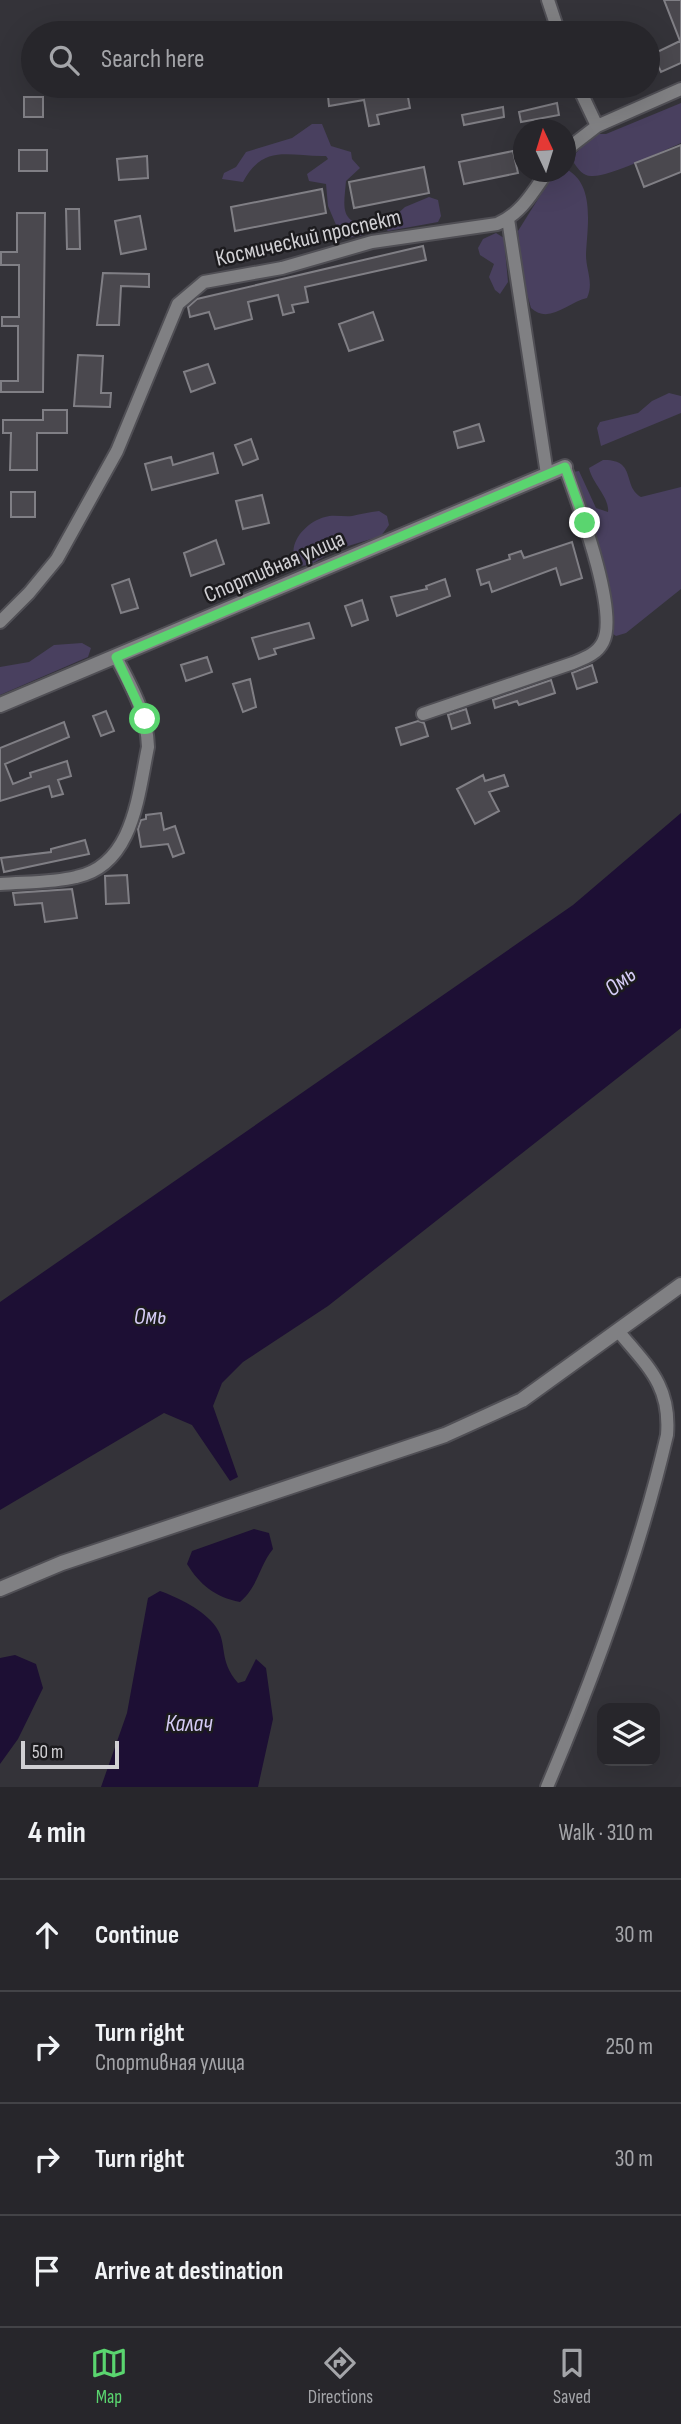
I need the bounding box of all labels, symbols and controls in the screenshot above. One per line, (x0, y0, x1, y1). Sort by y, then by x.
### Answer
search box (21, 21, 660, 98)
icon: search (45, 41, 83, 79)
text: Search here (101, 44, 204, 75)
north arrow (513, 119, 576, 182)
street label: Космический проспект (213, 203, 404, 273)
route end (569, 507, 600, 538)
street label: Спортивная улица (200, 525, 349, 609)
route start (129, 703, 160, 734)
water label: Омь (599, 960, 642, 1003)
water label: Омь (134, 1302, 166, 1331)
map controls (597, 1703, 660, 1766)
button: layers (597, 1703, 660, 1766)
water label: Калач (165, 1709, 213, 1738)
scale bar (21, 1738, 119, 1770)
text: 50 m (32, 1741, 63, 1764)
text: 4 min (28, 1815, 86, 1851)
text: Walk · 310 m (558, 1819, 653, 1847)
icon: ahead (28, 1916, 66, 1954)
text: Continue (95, 1920, 179, 1951)
text: 30 m (615, 1921, 653, 1949)
text: Turn right (95, 2018, 184, 2049)
icon: right (28, 2028, 66, 2066)
text: 250 m (606, 2033, 653, 2061)
text: Спортивная улица (95, 2049, 245, 2077)
icon: right (28, 2140, 66, 2178)
text: Turn right (95, 2144, 184, 2175)
text: 30 m (615, 2145, 653, 2173)
icon: arrive (28, 2252, 66, 2290)
text: Arrive at destination (95, 2256, 283, 2287)
tab: Map (90, 2344, 128, 2409)
tab: Directions (308, 2344, 373, 2409)
tab: Saved (553, 2344, 591, 2409)

